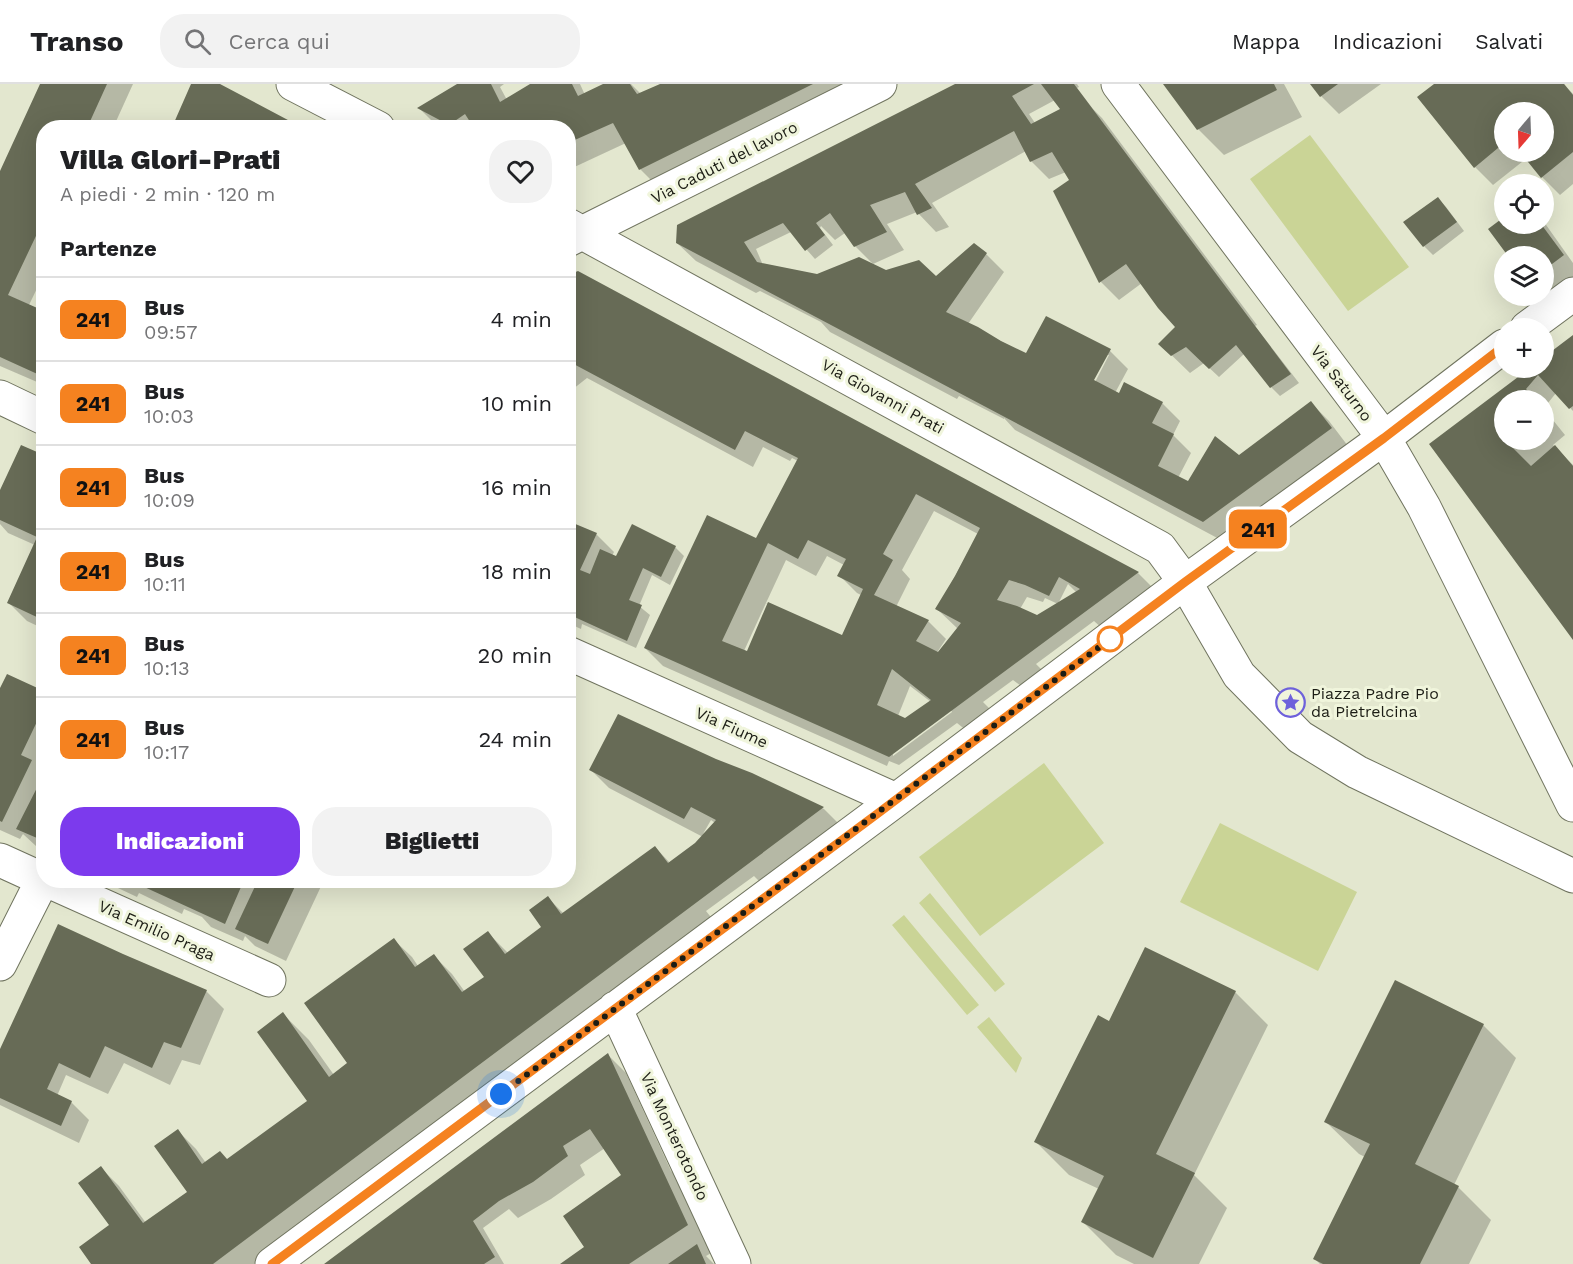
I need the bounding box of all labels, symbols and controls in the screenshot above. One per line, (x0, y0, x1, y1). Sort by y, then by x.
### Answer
search box (160, 14, 580, 68)
text: Transo (30, 25, 124, 58)
icon: search (181, 25, 214, 58)
text: Cerca qui (229, 29, 330, 54)
text: Mappa (1232, 29, 1300, 54)
text: Indicazioni (1333, 29, 1442, 54)
text: Salvati (1475, 29, 1543, 54)
north arrow (1494, 102, 1554, 162)
map controls (1494, 102, 1554, 450)
street label: Via Caduti del lavoro (648, 117, 801, 208)
button: heart (489, 140, 552, 203)
text: Villa Glori-Prati (60, 143, 281, 176)
button: locate (1494, 174, 1554, 234)
text: A piedi · 2 min · 120 m (60, 182, 275, 206)
text: Partenze (60, 236, 157, 261)
button: layers (1494, 246, 1554, 306)
text: Bus (144, 295, 184, 320)
text: 241 (76, 307, 110, 332)
text: 4 min (491, 307, 552, 332)
button: + (1494, 318, 1554, 378)
text: 09:57 (144, 320, 198, 344)
street label: Via Saturno (1307, 342, 1376, 425)
street label: Via Giovanni Prati (818, 355, 947, 438)
text: Bus (144, 379, 184, 404)
button: − (1494, 390, 1554, 450)
text: 241 (76, 391, 110, 416)
text: 10 min (482, 391, 552, 416)
text: 10:03 (144, 404, 194, 428)
text: Bus (144, 463, 184, 488)
text: 241 (76, 475, 110, 500)
text: 16 min (482, 475, 552, 500)
text: 10:09 (144, 488, 195, 512)
line badge: 241 (1224, 510, 1292, 548)
text: 241 (1241, 517, 1275, 542)
text: Bus (144, 547, 184, 572)
text: 241 (76, 559, 110, 584)
text: 18 min (482, 559, 552, 584)
text: 10:11 (144, 572, 186, 596)
unlabelled marker (1097, 626, 1123, 652)
text: Bus (144, 631, 184, 656)
text: 241 (76, 643, 110, 668)
text: 20 min (478, 643, 552, 668)
text: 10:13 (144, 656, 190, 680)
place label: Piazza Padre Pio da Pietrelcina (1311, 684, 1439, 721)
place icon: Piazza Padre Pio da Pietrelcina (1274, 686, 1306, 718)
street label: Via Fiume (693, 703, 771, 752)
text: Bus (144, 715, 184, 740)
text: 241 (76, 727, 110, 752)
text: 24 min (478, 727, 552, 752)
text: 10:17 (144, 740, 189, 764)
button: Indicazioni (60, 807, 300, 876)
button: Biglietti (312, 807, 552, 876)
street label: Via Emilio Praga (96, 896, 218, 965)
street label: Via Monterotondo (637, 1069, 713, 1203)
your location (486, 1079, 516, 1109)

